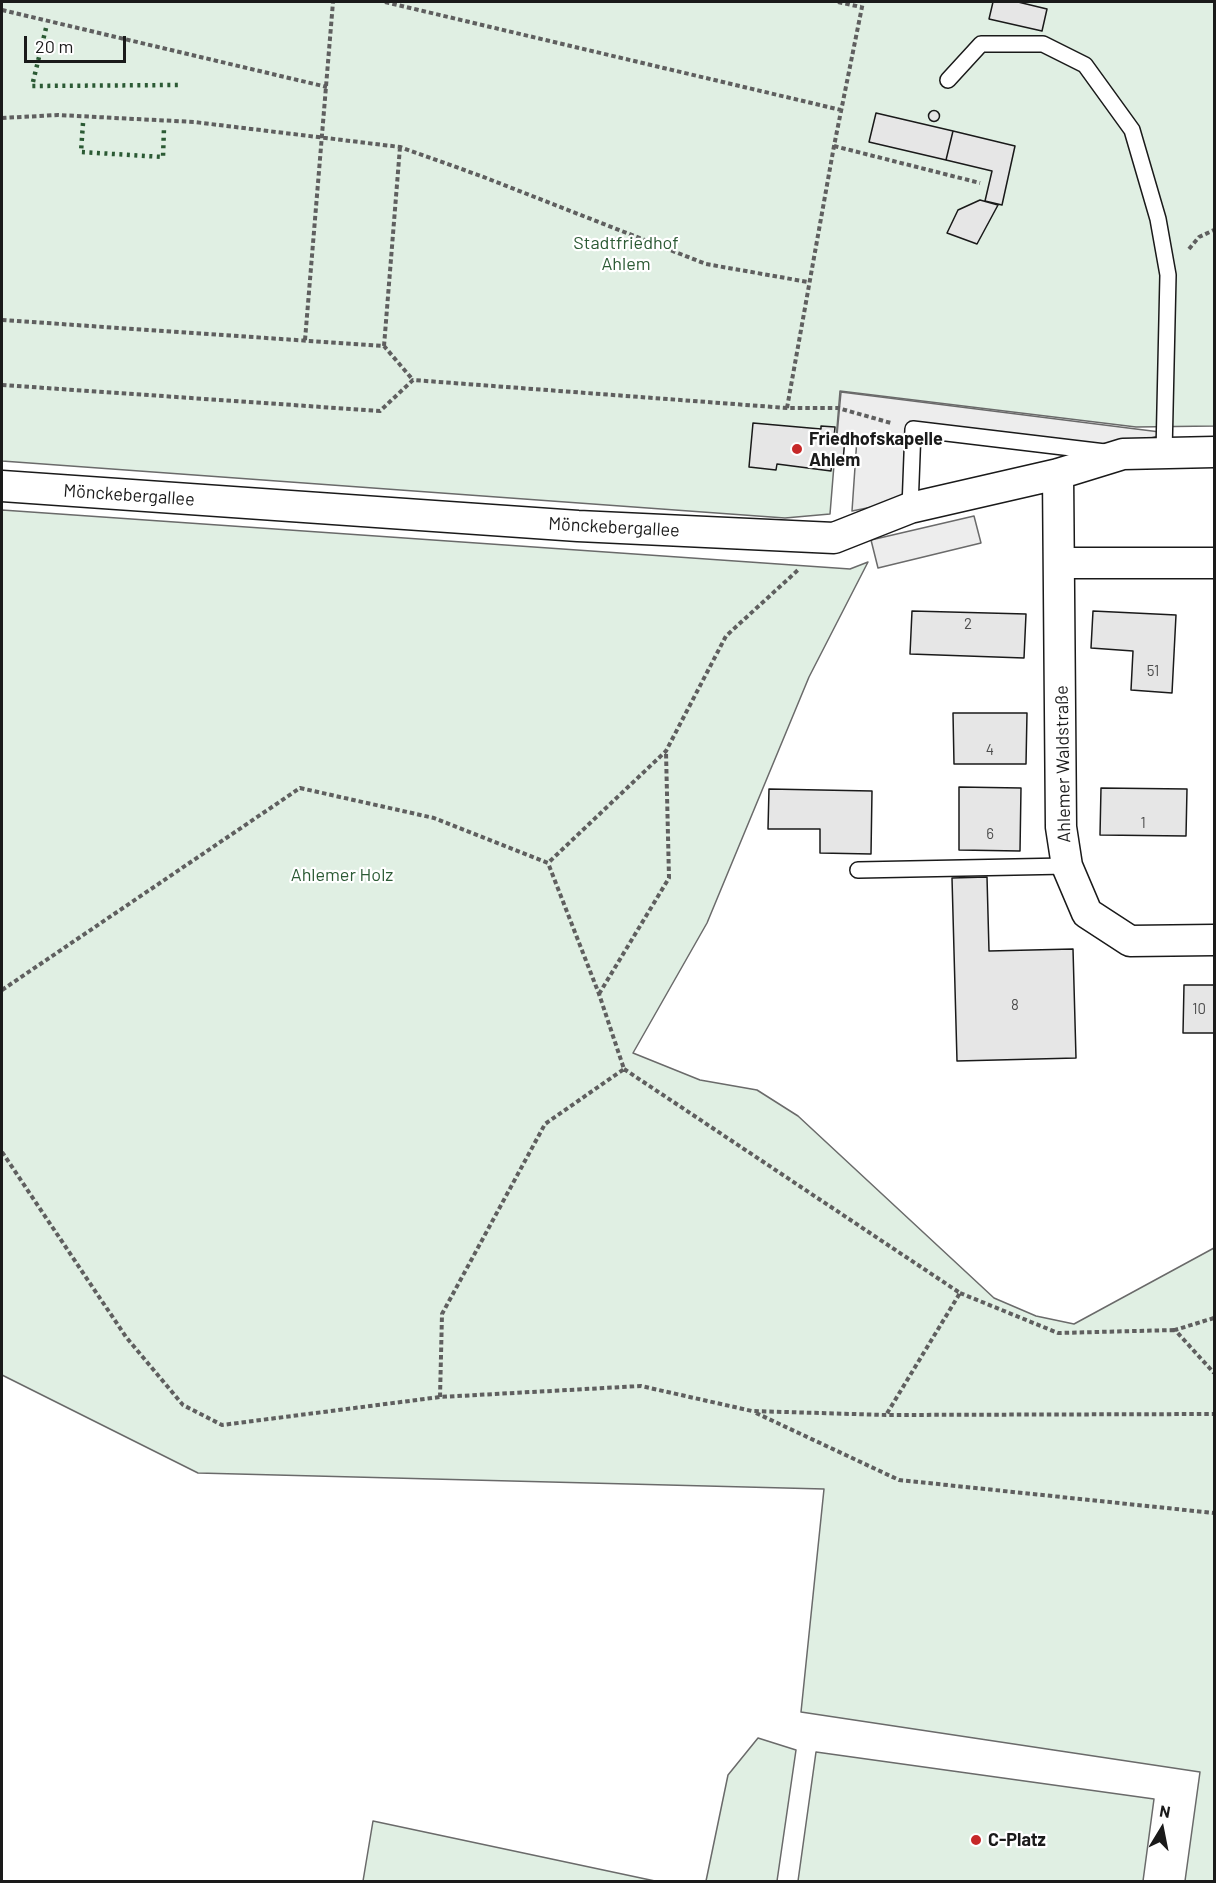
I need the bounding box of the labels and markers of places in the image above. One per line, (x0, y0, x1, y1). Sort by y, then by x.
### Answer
place label: Friedhofskapelle Ahlem (809, 428, 943, 470)
marker: Friedhofskapelle Ahlem (790, 442, 804, 456)
place label: C-Platz (988, 1829, 1046, 1851)
marker: C-Platz (969, 1833, 983, 1847)

